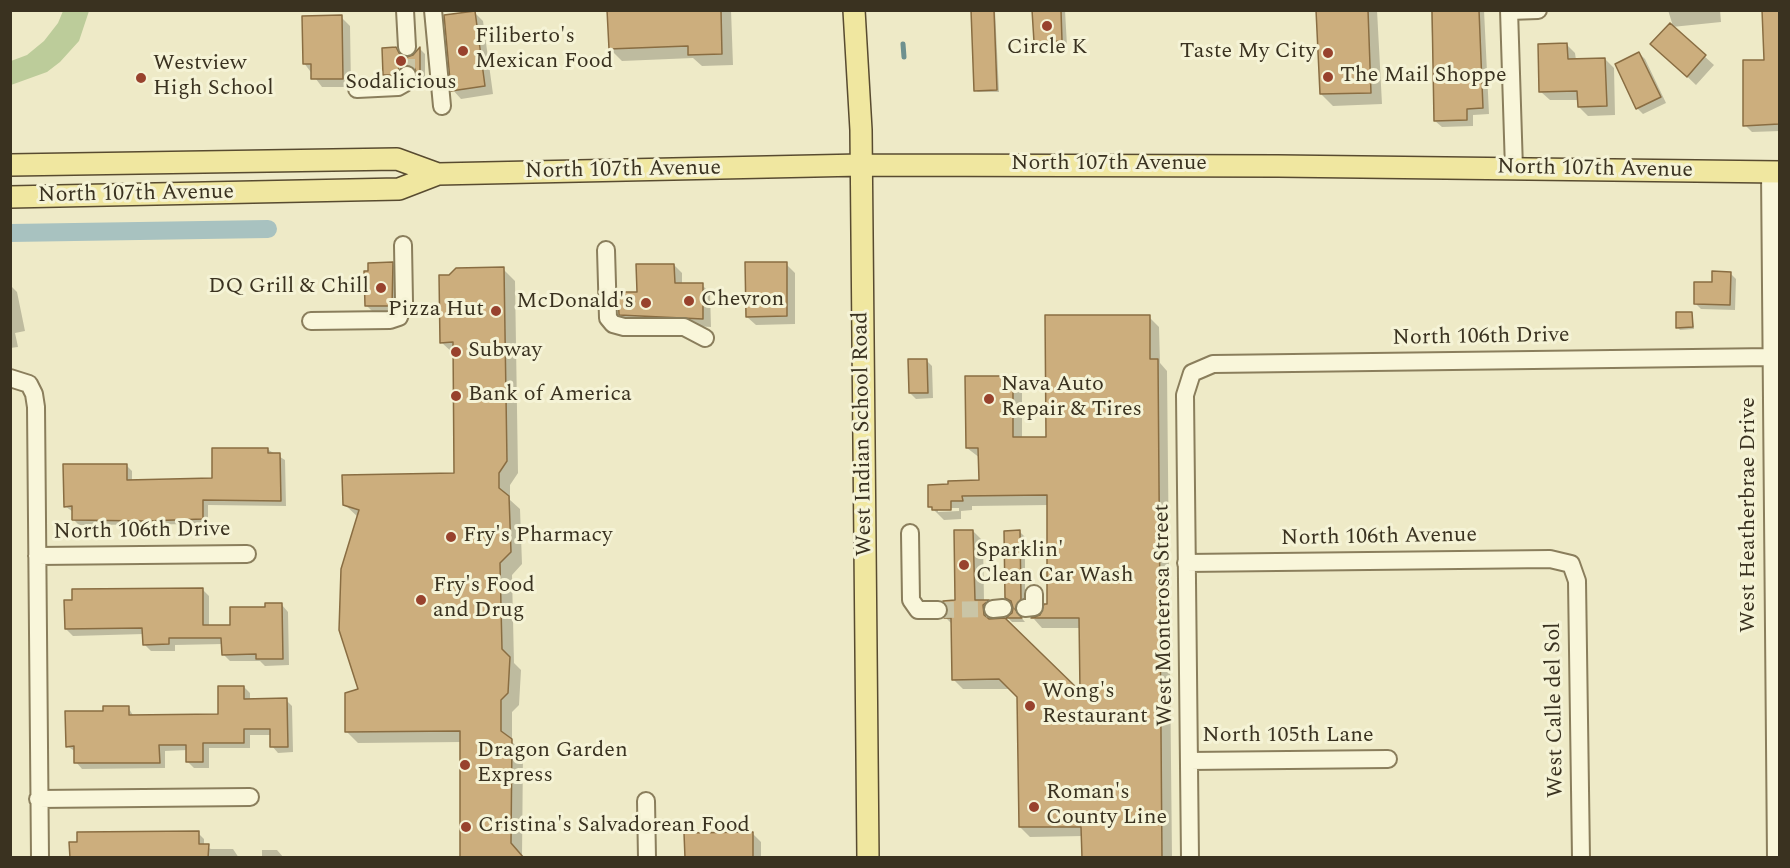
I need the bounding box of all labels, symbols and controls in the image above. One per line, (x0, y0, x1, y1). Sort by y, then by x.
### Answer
marker: Circle K (1040, 19, 1054, 33)
place label: Filiberto's Mexican Food (475, 25, 613, 76)
place label: Circle K (1007, 36, 1087, 62)
place label: Taste My City (1180, 40, 1316, 66)
marker: Filiberto's Mexican Food (456, 44, 470, 58)
marker: Taste My City (1321, 46, 1335, 60)
place label: Westview High School (153, 52, 274, 104)
marker: Sodalicious (394, 54, 408, 68)
place label: The Mail Shoppe (1340, 64, 1507, 90)
marker: The Mail Shoppe (1321, 70, 1335, 84)
marker: Westview High School (134, 71, 148, 85)
place label: Sodalicious (345, 71, 457, 97)
street label: North 107th Avenue (1011, 152, 1207, 178)
street label: North 107th Avenue (1497, 155, 1693, 185)
street label: North 107th Avenue (525, 156, 721, 186)
street label: North 107th Avenue (38, 180, 234, 210)
place label: DQ Grill & Chill (208, 275, 369, 301)
marker: DQ Grill & Chill (374, 281, 388, 295)
place label: Chevron (701, 288, 784, 314)
place label: McDonald's (516, 290, 634, 316)
marker: Chevron (682, 294, 696, 308)
marker: McDonald's (639, 296, 653, 310)
place label: Pizza Hut (388, 298, 484, 324)
marker: Pizza Hut (489, 304, 503, 318)
street label: West Indian School Road (849, 311, 879, 557)
street label: North 106th Drive (1392, 323, 1570, 353)
place label: Subway (468, 339, 542, 365)
marker: Subway (449, 345, 463, 359)
place label: Nava Auto Repair & Tires (1001, 373, 1142, 424)
place label: Bank of America (468, 383, 632, 409)
marker: Bank of America (449, 389, 463, 403)
marker: Nava Auto Repair & Tires (982, 392, 996, 406)
street label: West Heatherbrae Drive (1737, 397, 1763, 633)
street label: West Monterosa Street (1150, 503, 1180, 727)
street label: North 106th Drive (53, 517, 231, 547)
street label: North 106th Avenue (1281, 523, 1477, 553)
place label: Fry's Pharmacy (463, 524, 613, 550)
marker: Fry's Pharmacy (444, 530, 458, 544)
place label: Sparklin' Clean Car Wash (976, 539, 1133, 590)
marker: Sparklin' Clean Car Wash (957, 558, 971, 572)
place label: Fry's Food and Drug (433, 574, 535, 626)
marker: Fry's Food and Drug (414, 593, 428, 607)
street label: West Calle del Sol (1541, 622, 1571, 798)
place label: Wong's Restaurant (1042, 680, 1148, 732)
marker: Wong's Restaurant (1023, 699, 1037, 713)
street label: North 105th Lane (1202, 724, 1374, 750)
place label: Dragon Garden Express (477, 739, 628, 790)
marker: Dragon Garden Express (458, 758, 472, 772)
place label: Roman's County Line (1046, 781, 1167, 832)
marker: Roman's County Line (1027, 800, 1041, 814)
place label: Cristina's Salvadorean Food (478, 814, 750, 840)
marker: Cristina's Salvadorean Food (459, 820, 473, 834)

